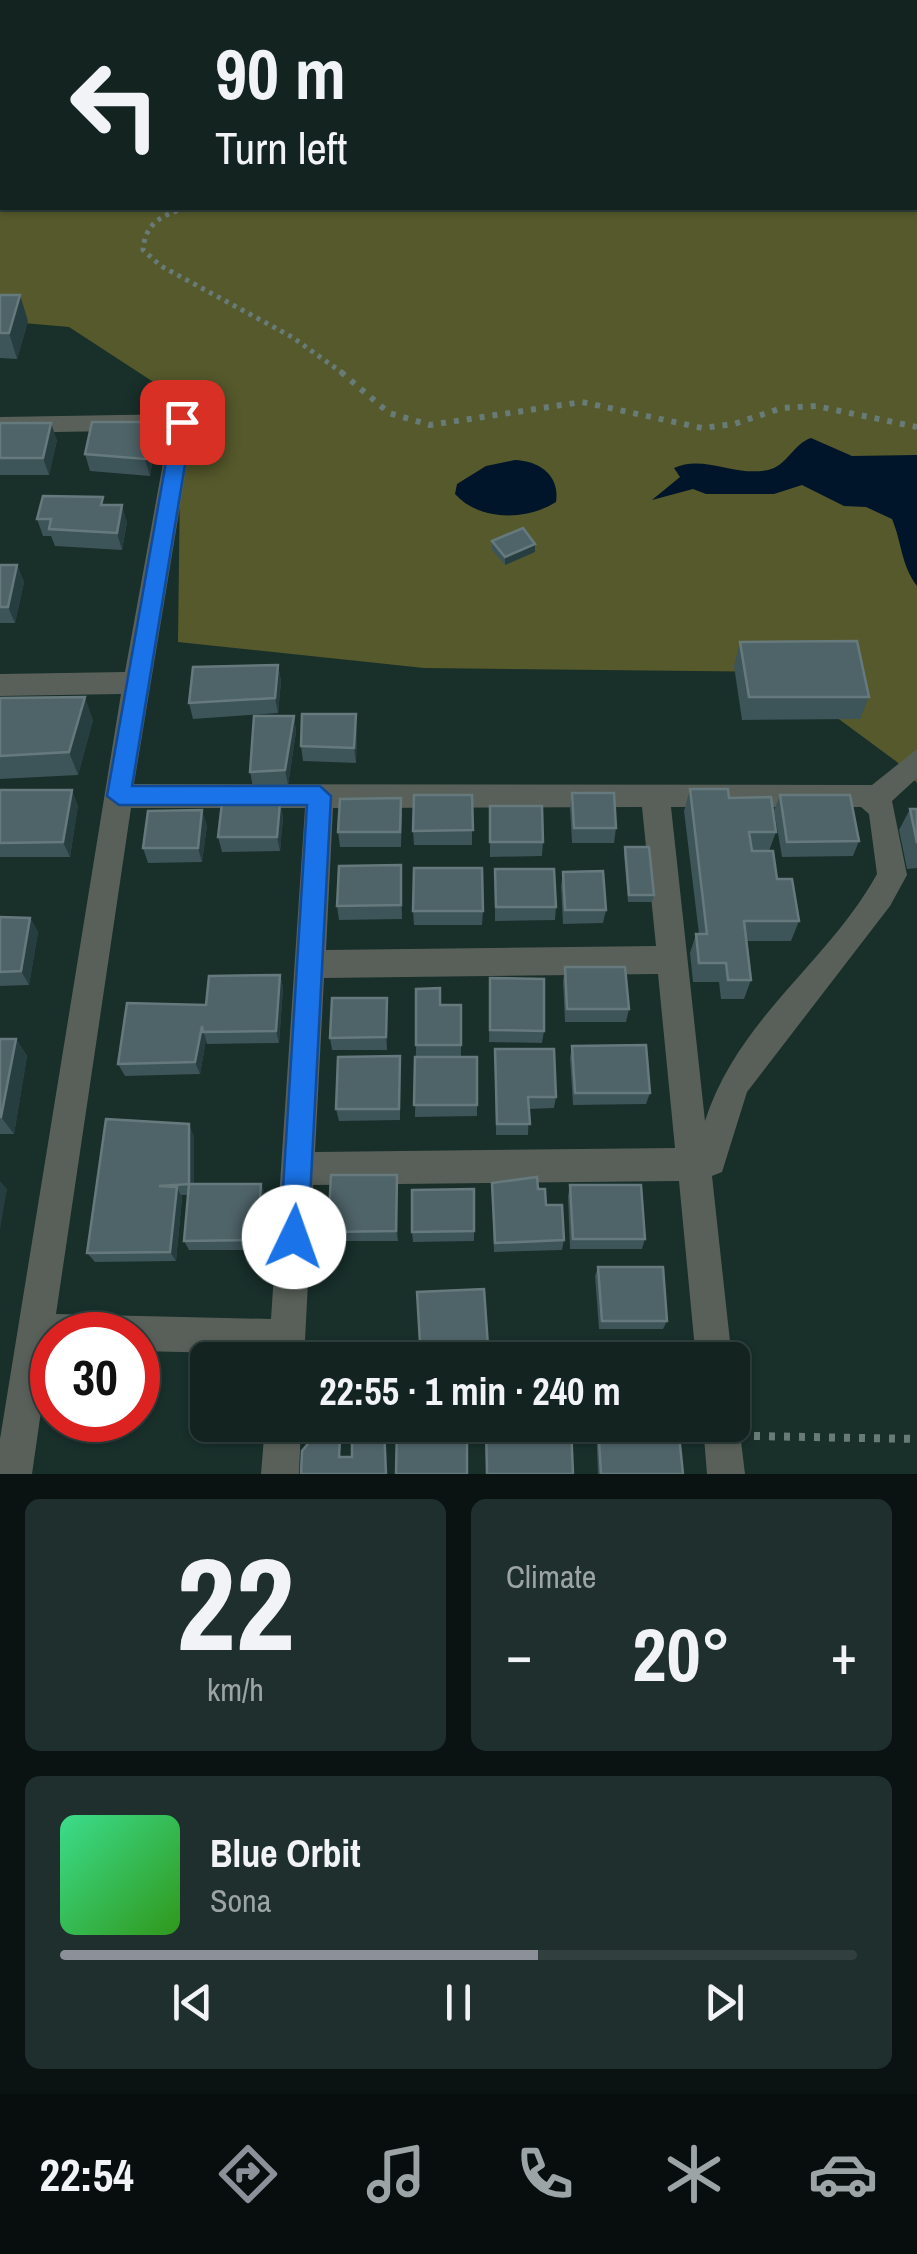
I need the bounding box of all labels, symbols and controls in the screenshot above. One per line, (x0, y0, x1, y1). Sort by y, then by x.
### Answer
text: 90 m (215, 27, 346, 121)
icon: left (50, 40, 180, 170)
text: Turn left (215, 117, 347, 178)
pin (140, 380, 225, 465)
icon: arrive (155, 395, 210, 450)
position arrow (242, 1185, 346, 1289)
speed limit sign: 30 (30, 1312, 160, 1442)
text: 22:55 · 1 min · 240 m (319, 1366, 621, 1417)
text: 22 (176, 1515, 295, 1691)
text: Climate (506, 1555, 596, 1598)
text: 20° (632, 1603, 731, 1704)
text: − (506, 1617, 532, 1691)
text: + (831, 1617, 857, 1691)
text: km/h (207, 1668, 264, 1711)
text: Blue Orbit (210, 1828, 361, 1879)
text: Sona (210, 1879, 271, 1922)
icon: previous (165, 1975, 220, 2030)
icon: pause (431, 1975, 486, 2030)
icon: next (697, 1975, 752, 2030)
icon: directions (213, 2139, 283, 2209)
icon: music (361, 2139, 431, 2209)
icon: phone (510, 2139, 580, 2209)
icon: climate (659, 2139, 729, 2209)
icon: car (808, 2139, 878, 2209)
text: 22:54 (39, 2144, 134, 2205)

